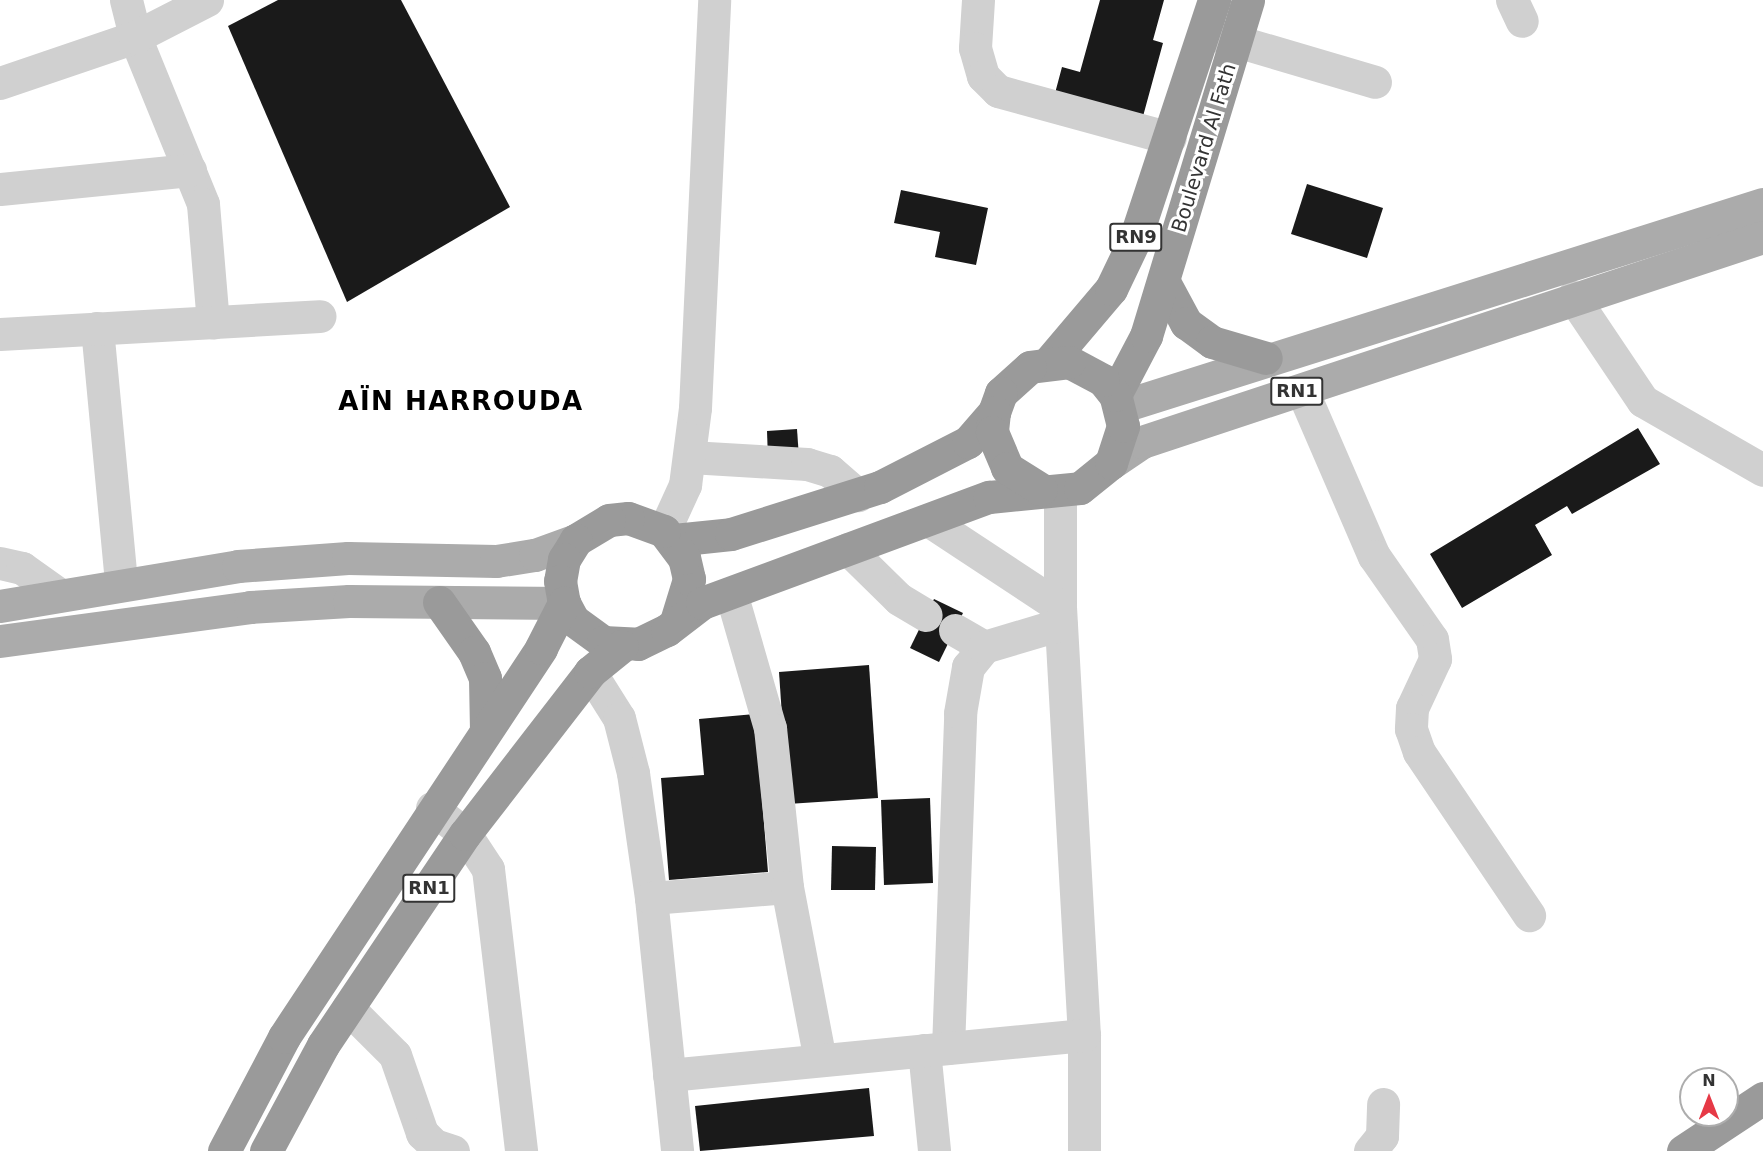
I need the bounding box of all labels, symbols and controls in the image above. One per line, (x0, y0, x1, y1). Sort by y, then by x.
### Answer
street label: Boulevard Al Fath (1167, 61, 1241, 235)
road number: RN9 (1109, 222, 1163, 252)
road number: RN1 (1270, 376, 1324, 406)
district label: AÏN HARROUDA (338, 386, 584, 418)
road number: RN1 (402, 873, 456, 903)
north arrow (1679, 1067, 1739, 1127)
text: N (1702, 1071, 1716, 1090)

